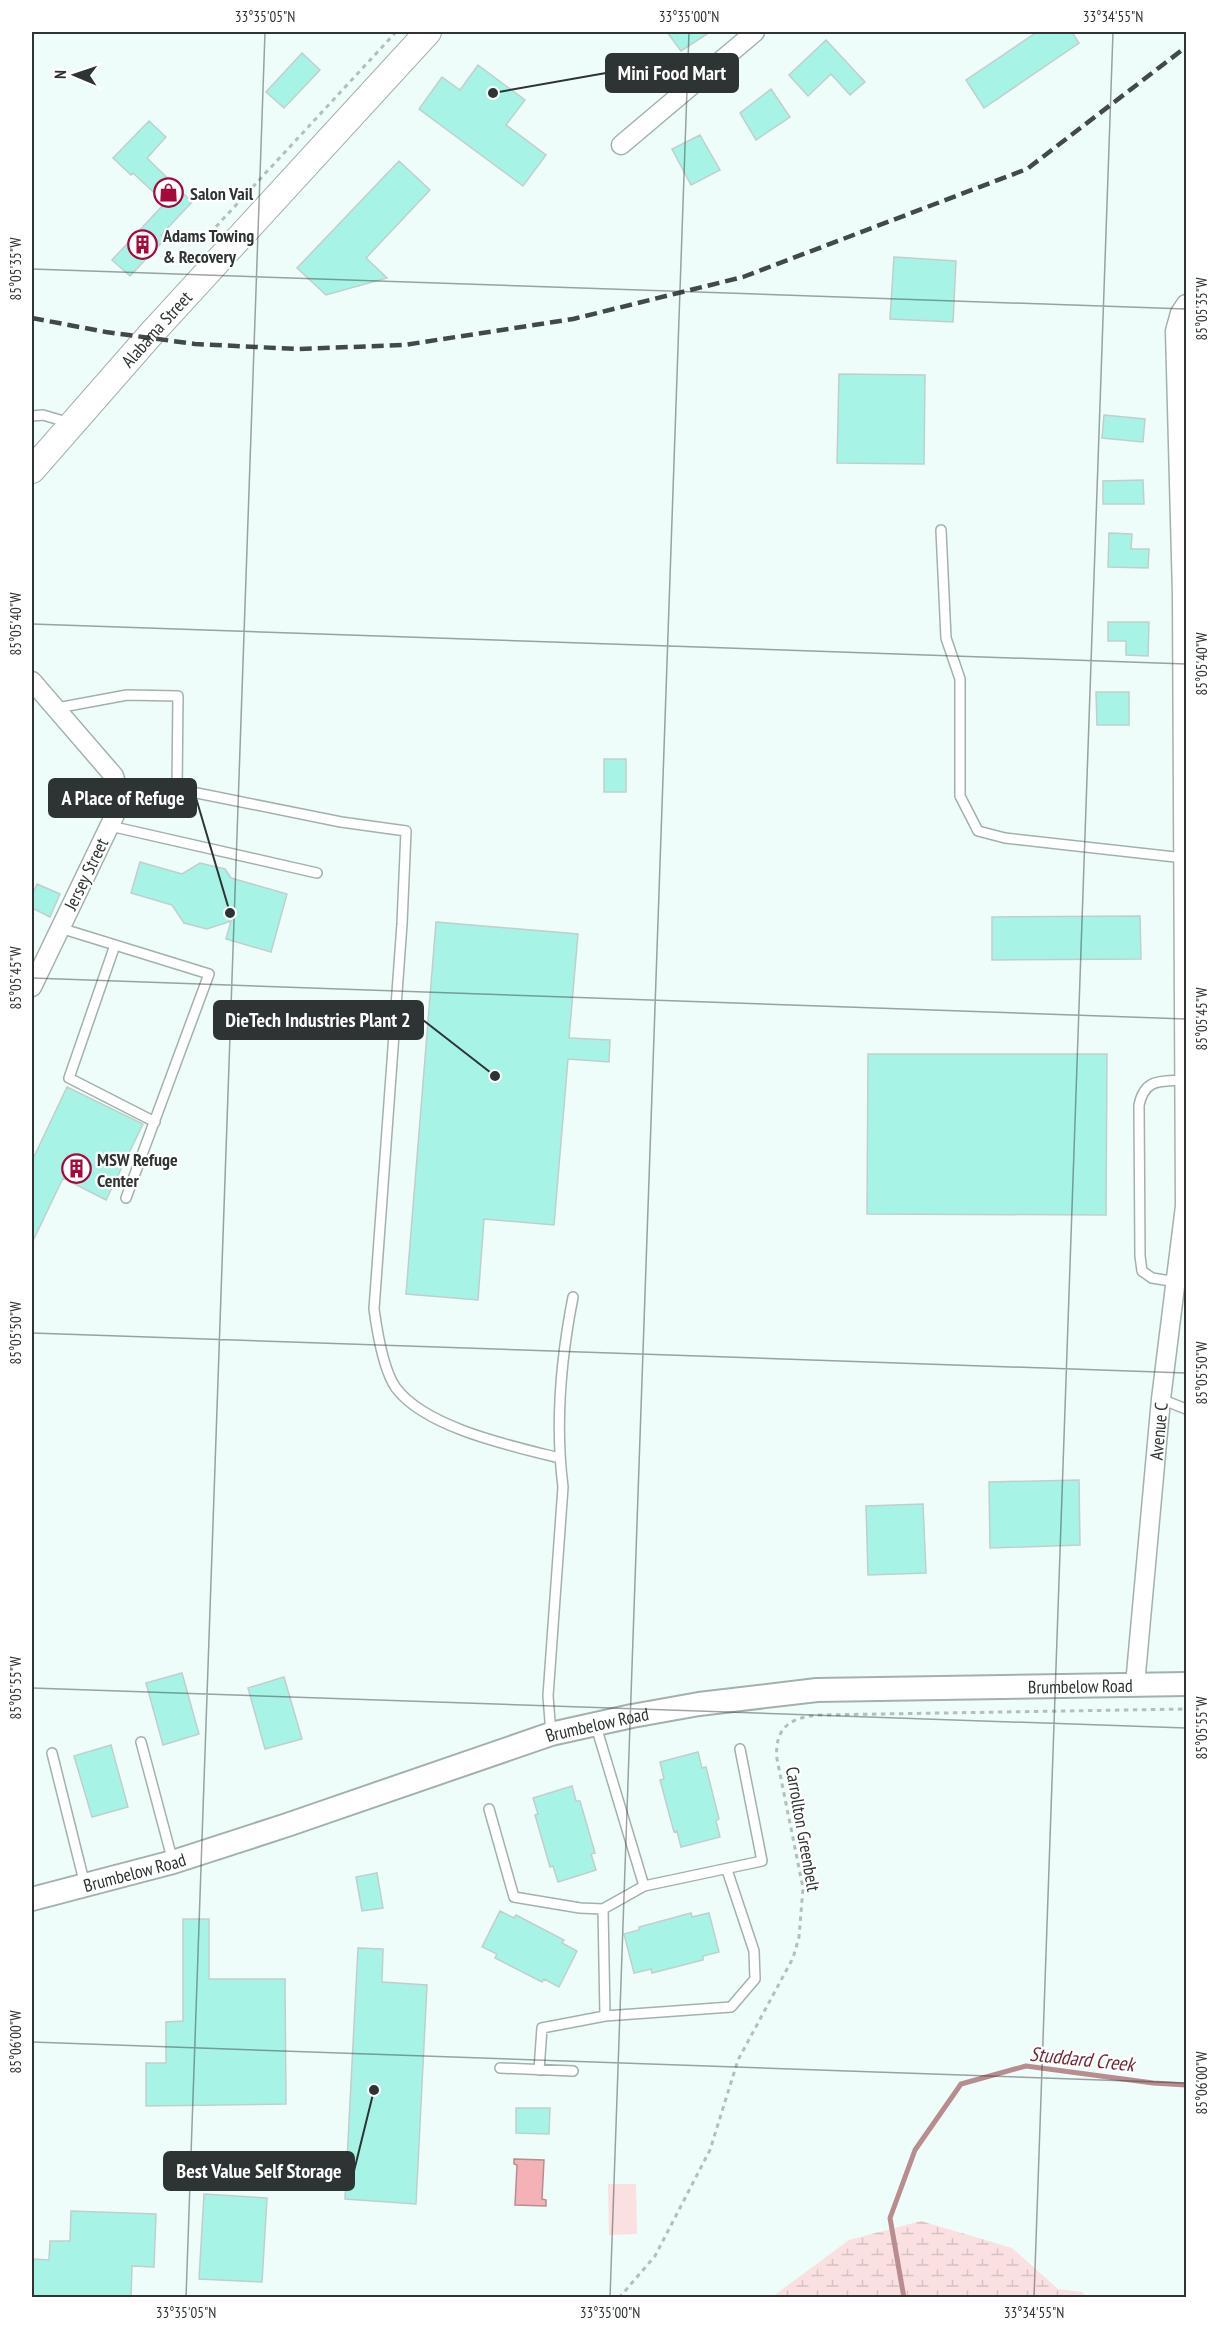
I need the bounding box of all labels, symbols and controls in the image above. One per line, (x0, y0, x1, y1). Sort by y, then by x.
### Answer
text: 33°35'05"N (235, 7, 295, 26)
text: 33°35'00"N (659, 7, 719, 26)
text: 33°34'55"N (1083, 7, 1143, 26)
north arrow (45, 45, 105, 105)
callout: Mini Food Mart (606, 54, 738, 92)
text: Mini Food Mart (618, 60, 726, 86)
text: N (50, 70, 70, 79)
shop icon: Salon Vail (153, 177, 185, 209)
place label: Salon Vail (190, 182, 254, 205)
place label: Adams Towing & Recovery (162, 224, 254, 268)
building icon: Adams Towing & Recovery (126, 229, 158, 261)
text: 85°05'35"W (6, 237, 25, 301)
text: 85°05'35"W (1192, 277, 1211, 341)
street label: Alabama Street (116, 286, 197, 372)
text: 85°05'40"W (6, 592, 25, 656)
text: 85°05'40"W (1192, 632, 1211, 696)
callout: A Place of Refuge (49, 779, 196, 817)
text: A Place of Refuge (60, 785, 185, 811)
street label: Jersey Street (58, 834, 113, 915)
text: 85°05'45"W (6, 946, 25, 1010)
text: 85°05'45"W (1192, 987, 1211, 1051)
callout: DieTech Industries Plant 2 (214, 1001, 423, 1039)
text: DieTech Industries Plant 2 (225, 1007, 411, 1033)
place label: MSW Refuge Center (97, 1148, 178, 1192)
building icon: MSW Refuge Center (60, 1153, 92, 1185)
text: 85°05'50"W (6, 1301, 25, 1365)
text: 85°05'50"W (1192, 1341, 1211, 1405)
street label: Avenue C (1144, 1401, 1172, 1461)
text: 85°05'55"W (6, 1656, 25, 1720)
street label: Brumbelow Road (1028, 1673, 1133, 1698)
text: 85°05'55"W (1192, 1696, 1211, 1760)
street label: Brumbelow Road (542, 1702, 650, 1747)
street label: Carrollton Greenbelt (781, 1765, 825, 1893)
street label: Brumbelow Road (81, 1847, 189, 1897)
text: 85°06'00"W (6, 2010, 25, 2074)
water label: Studdard Creek (1028, 2041, 1138, 2078)
text: 85°06'00"W (1192, 2051, 1211, 2115)
callout: Best Value Self Storage (164, 2152, 354, 2190)
text: Best Value Self Storage (176, 2158, 342, 2184)
text: 33°35'05"N (156, 2303, 216, 2322)
text: 33°35'00"N (580, 2303, 640, 2322)
text: 33°34'55"N (1004, 2303, 1064, 2322)

